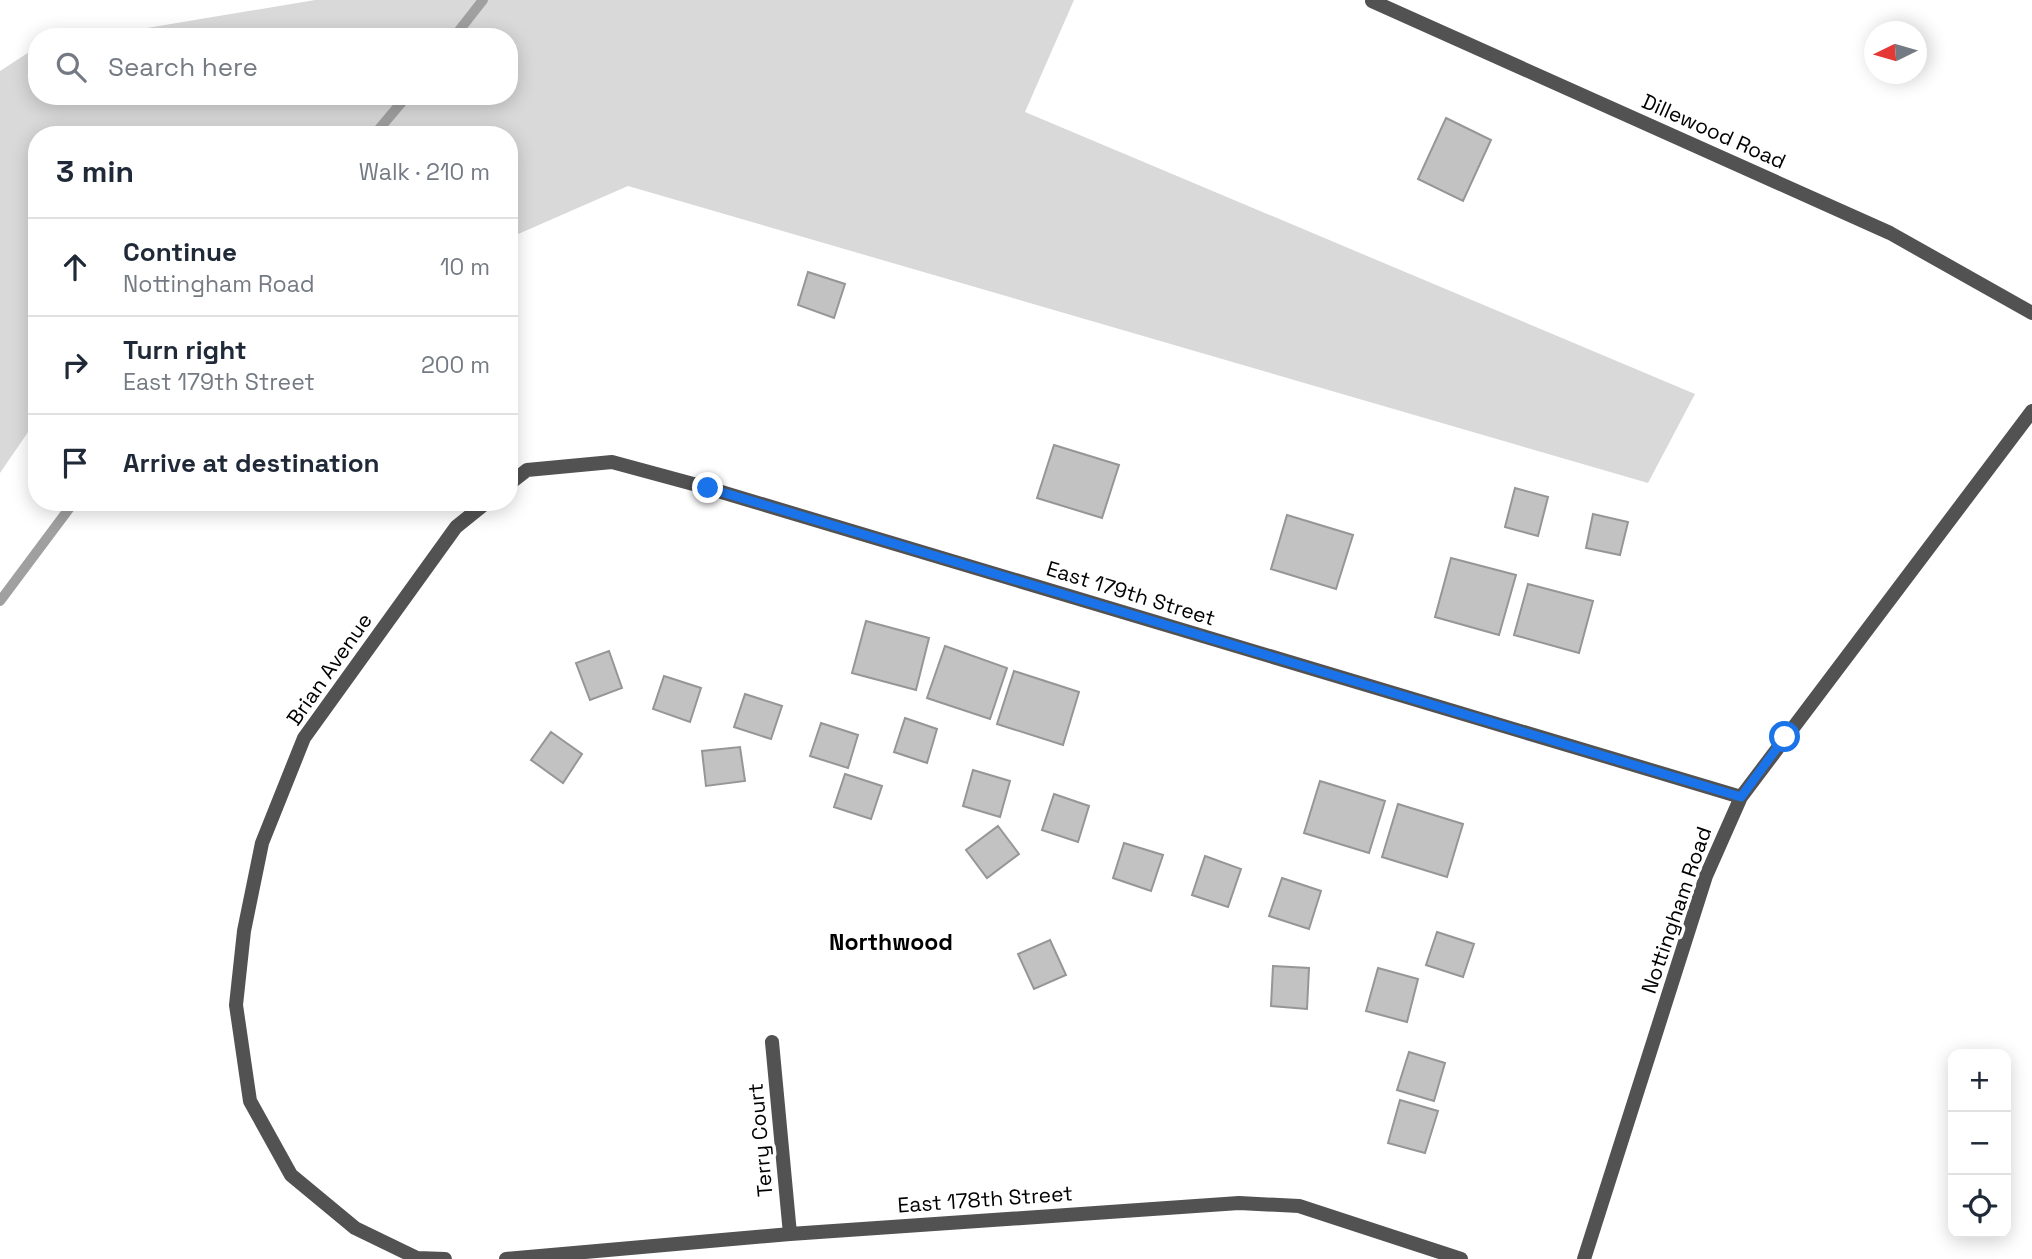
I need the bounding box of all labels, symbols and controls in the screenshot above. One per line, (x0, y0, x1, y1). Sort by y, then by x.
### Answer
north arrow (1864, 21, 1927, 84)
search box (28, 28, 518, 105)
icon: search (52, 48, 90, 86)
text: Search here (108, 50, 258, 84)
street label: Dillewood Road (1638, 87, 1790, 175)
text: 3 min (56, 152, 134, 191)
text: Walk · 210 m (359, 157, 490, 187)
text: Continue (123, 235, 237, 269)
icon: ahead (56, 248, 94, 286)
text: 10 m (440, 252, 490, 282)
text: Nottingham Road (123, 269, 314, 299)
text: Turn right (123, 333, 247, 367)
icon: right (56, 346, 94, 384)
text: 200 m (421, 350, 490, 380)
text: East 179th Street (123, 367, 315, 397)
icon: arrive (56, 444, 94, 482)
text: Arrive at destination (123, 446, 380, 480)
route end (692, 472, 723, 503)
street label: East 179th Street (1043, 554, 1219, 632)
street label: Brian Avenue (280, 608, 378, 730)
route start (1769, 721, 1800, 752)
street label: Nottingham Road (1635, 823, 1717, 997)
district label: Northwood (829, 927, 953, 957)
map controls (1948, 1049, 2011, 1238)
button: + (1948, 1049, 2011, 1112)
street label: Terry Court (742, 1082, 778, 1198)
button: − (1948, 1112, 2011, 1175)
button: locate (1948, 1175, 2011, 1238)
street label: East 178th Street (897, 1179, 1073, 1219)

